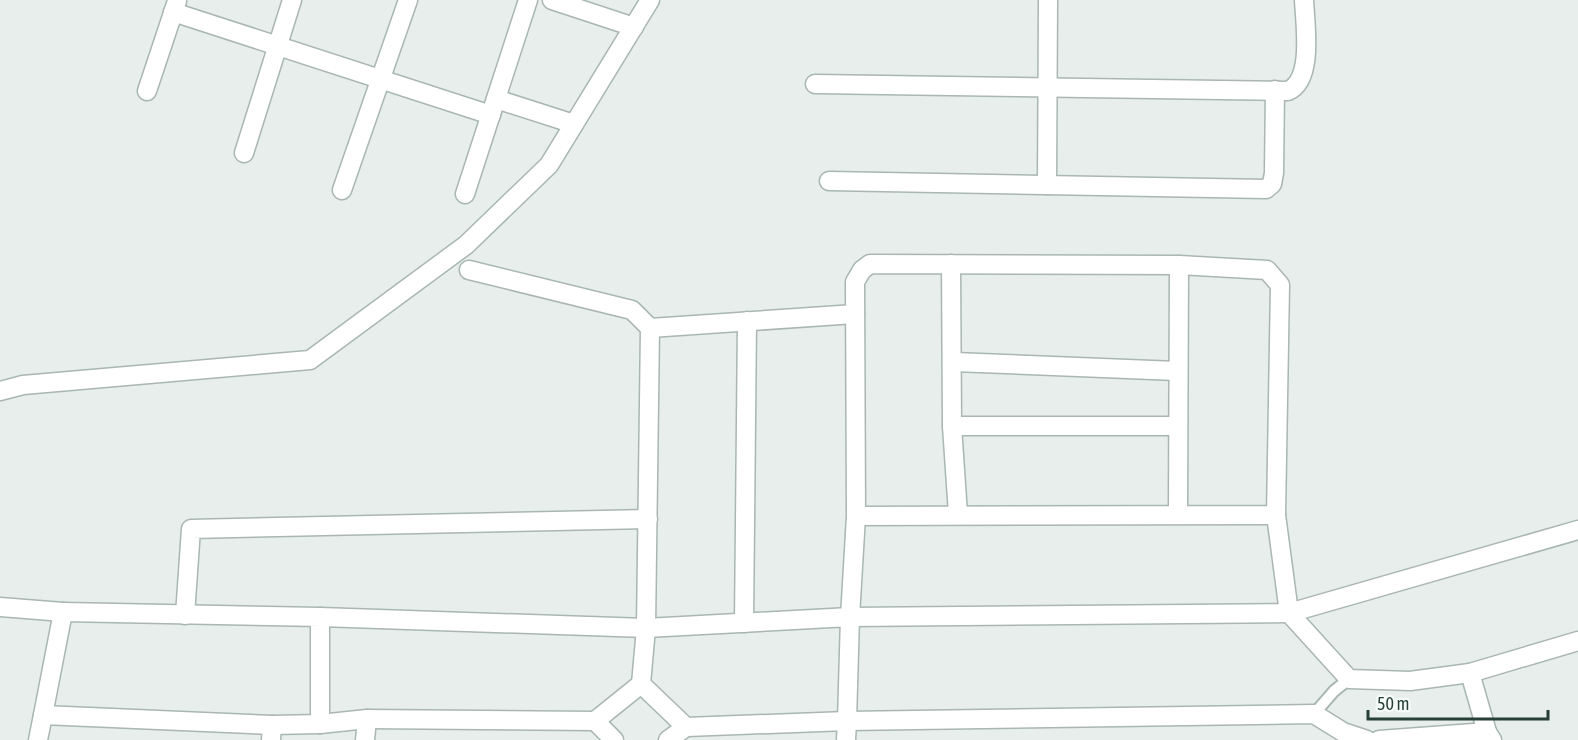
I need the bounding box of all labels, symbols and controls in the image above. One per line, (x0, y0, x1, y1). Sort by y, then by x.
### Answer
scale bar (1368, 683, 1548, 721)
text: 50 m (1377, 693, 1409, 714)

